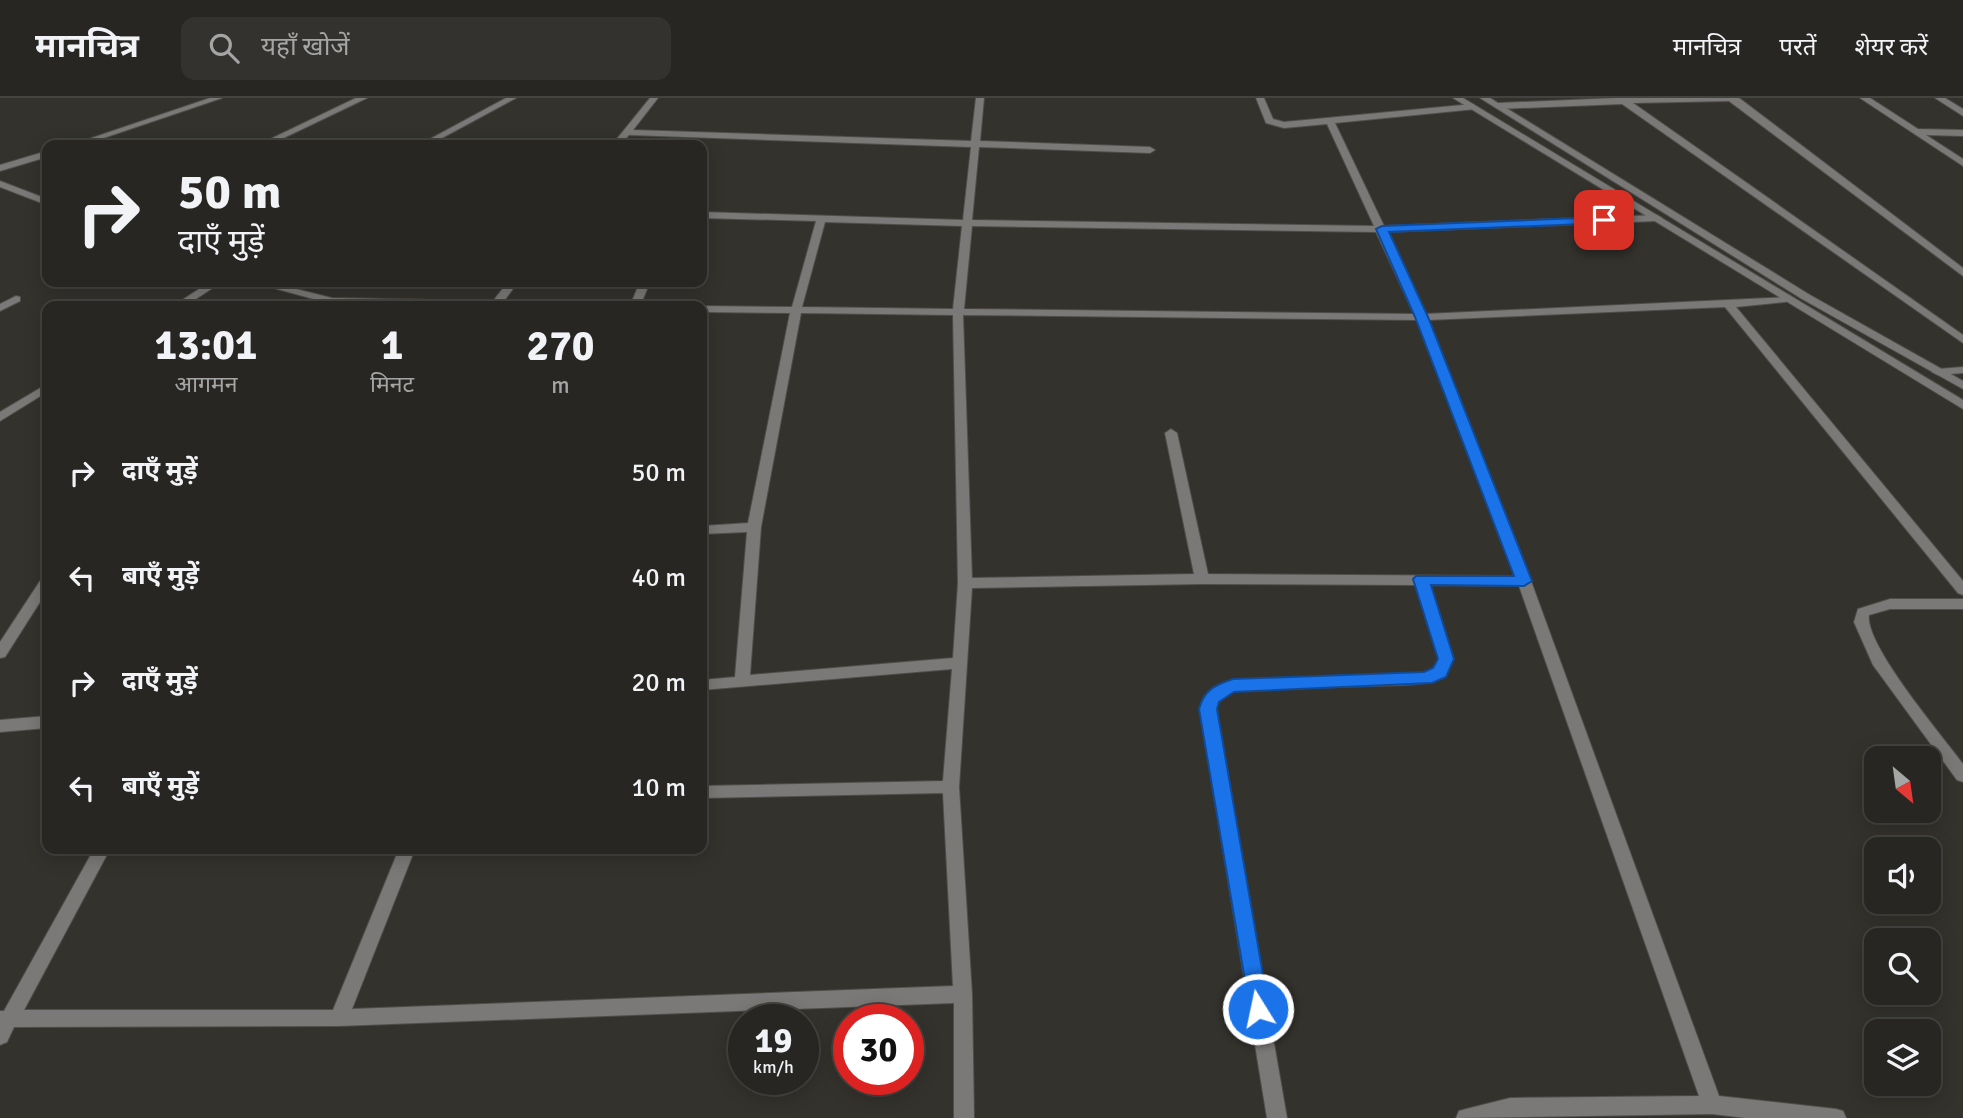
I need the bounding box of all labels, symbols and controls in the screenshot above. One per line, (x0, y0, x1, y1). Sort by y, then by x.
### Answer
search box (181, 17, 671, 80)
text: मानचित्र (35, 26, 139, 67)
icon: search (205, 29, 243, 67)
text: यहाँ खोजें (261, 31, 350, 63)
text: मानचित्र (1673, 32, 1741, 62)
text: परतें (1779, 32, 1816, 62)
text: शेयर करें (1854, 32, 1928, 62)
text: 50 m (178, 162, 281, 222)
icon: right (63, 168, 154, 259)
pin (1574, 190, 1634, 250)
icon: arrive (1585, 201, 1623, 239)
text: दाएँ मुड़ें (178, 222, 264, 261)
text: 13:01 (154, 320, 258, 371)
text: 1 (381, 320, 403, 371)
text: 270 (526, 321, 595, 372)
text: आगमन (174, 370, 237, 399)
text: मिनट (370, 370, 414, 399)
text: m (551, 371, 570, 400)
icon: right (63, 454, 101, 492)
text: दाएँ मुड़ें (122, 455, 198, 487)
text: 50 m (631, 457, 686, 489)
icon: left (63, 559, 101, 597)
text: बाएँ मुड़ें (122, 560, 199, 592)
text: 40 m (631, 562, 686, 594)
icon: right (63, 664, 101, 702)
text: दाएँ मुड़ें (122, 665, 198, 697)
text: 20 m (631, 667, 686, 699)
north arrow (1864, 746, 1941, 822)
map controls (1864, 746, 1941, 1096)
icon: left (63, 769, 101, 807)
text: बाएँ मुड़ें (122, 770, 199, 802)
text: 10 m (631, 772, 686, 804)
button: sound (1864, 837, 1941, 914)
button: search (1864, 928, 1941, 1005)
position arrow (1221, 972, 1295, 1046)
speed limit sign: 30 (833, 1004, 924, 1095)
text: 19 (755, 1019, 792, 1062)
button: layers (1864, 1019, 1941, 1096)
text: km/h (753, 1056, 794, 1078)

